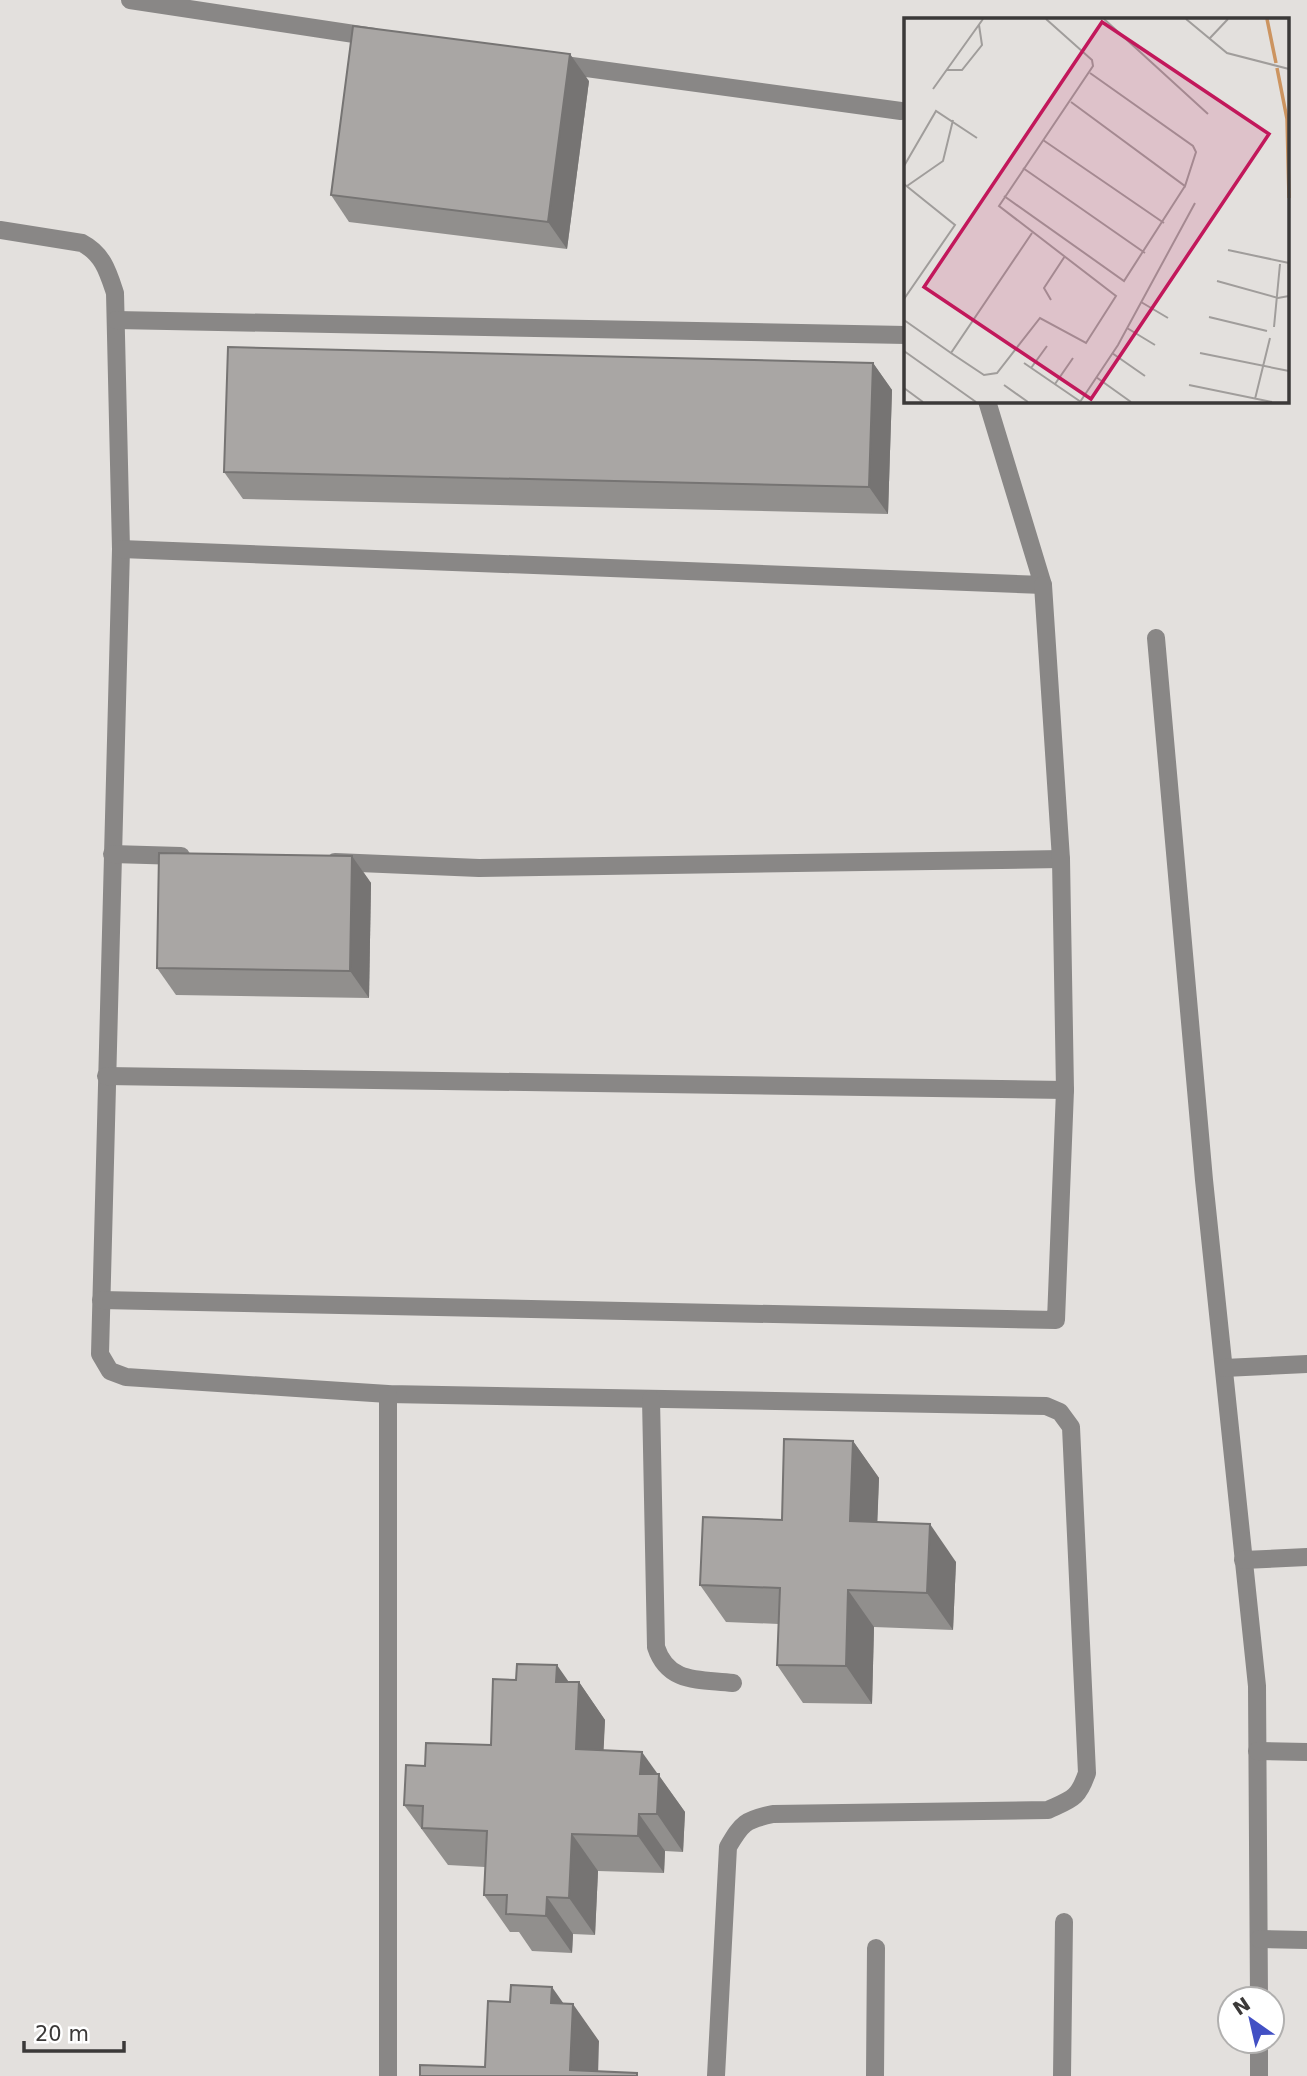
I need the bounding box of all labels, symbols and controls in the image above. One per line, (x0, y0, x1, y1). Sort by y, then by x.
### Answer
inset map (904, 18, 1290, 402)
north arrow (1216, 1985, 1286, 2055)
text: N (1229, 1992, 1254, 2019)
scale bar (24, 2010, 124, 2054)
text: 20 m (35, 2022, 89, 2046)

